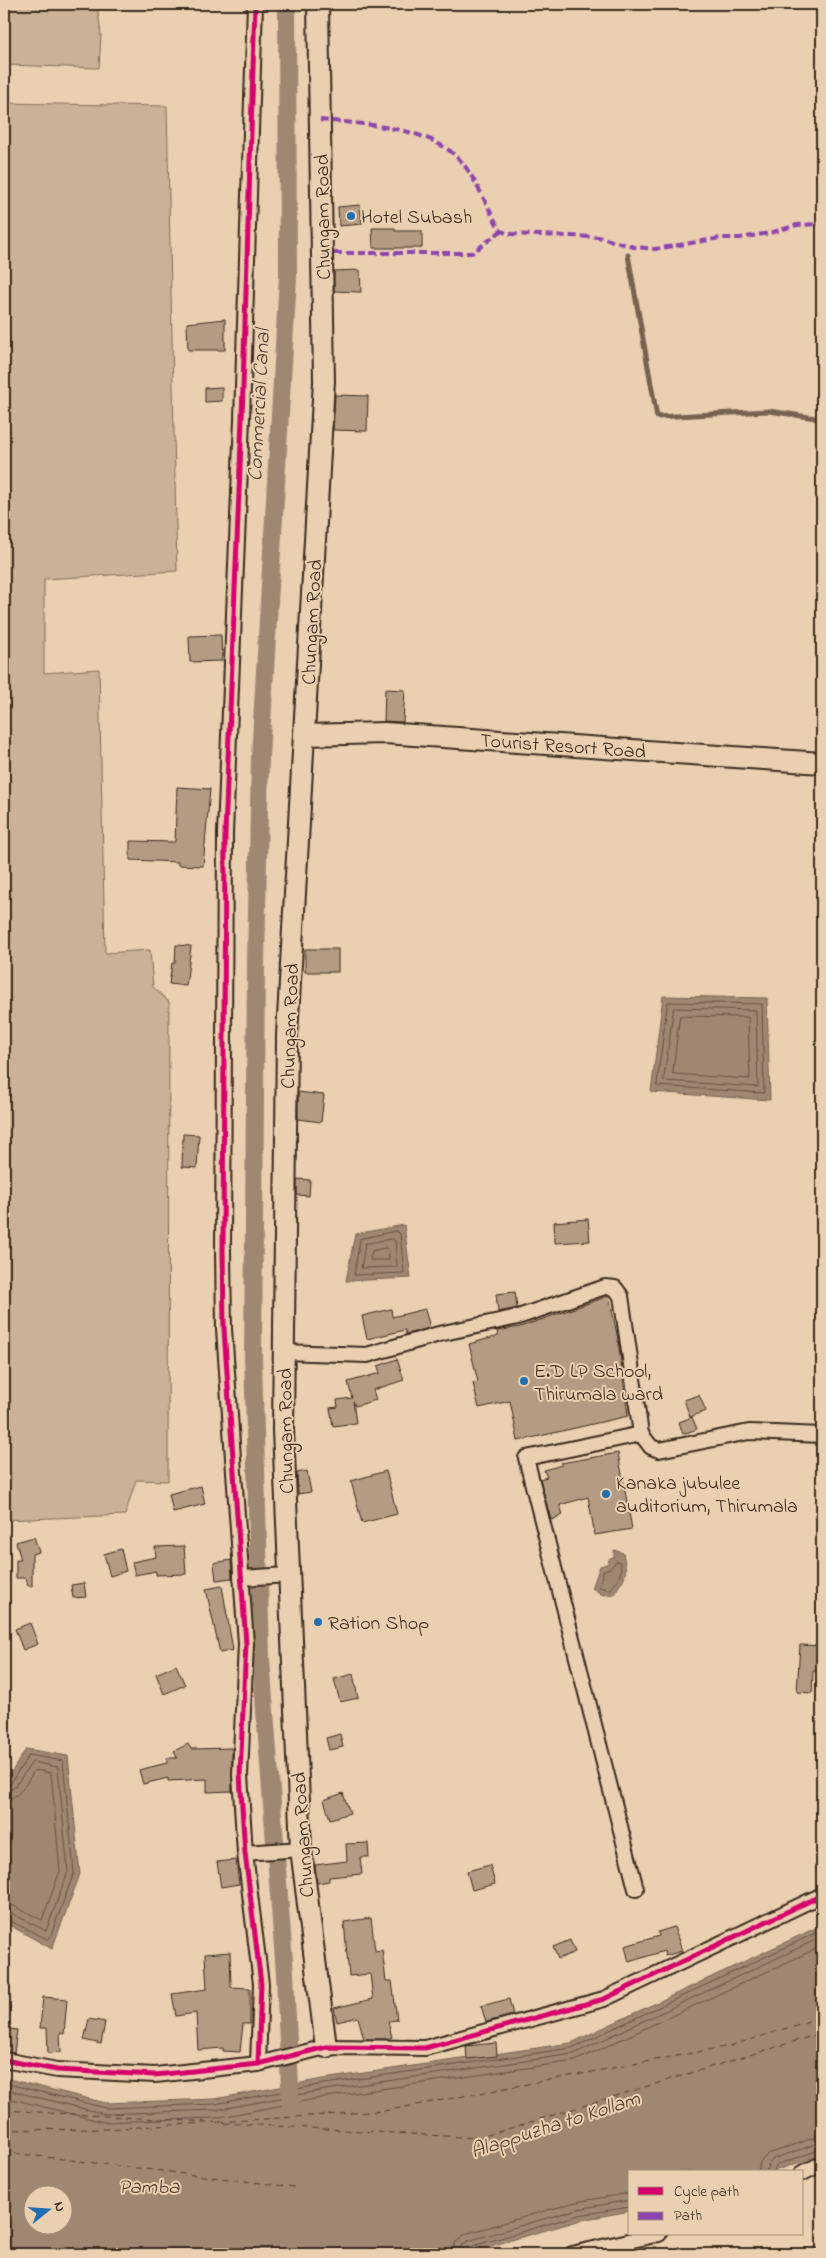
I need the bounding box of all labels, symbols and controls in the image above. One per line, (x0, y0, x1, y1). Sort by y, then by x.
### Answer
street label: Chungam Road (309, 154, 341, 280)
place label: Hotel Subash (361, 204, 472, 233)
marker: Hotel Subash (345, 210, 357, 222)
water label: Commercial Canal (241, 326, 279, 482)
street label: Chungam Road (296, 559, 332, 686)
street label: Tourist Resort Road (479, 727, 647, 768)
street label: Chungam Road (275, 963, 309, 1089)
place label: E.D LP School, Thirumala ward (534, 1358, 663, 1410)
street label: Chungam Road (272, 1368, 304, 1494)
marker: E.D LP School, Thirumala ward (518, 1375, 530, 1387)
place label: Kanaka jubulee auditorium, Thirumala (616, 1470, 798, 1522)
marker: Kanaka jubulee auditorium, Thirumala (600, 1488, 612, 1500)
place label: Ration Shop (328, 1610, 429, 1639)
marker: Ration Shop (312, 1616, 324, 1628)
street label: Chungam Road (286, 1771, 324, 1898)
water label: Alappuzha to Kollam (467, 2084, 645, 2167)
legend (628, 2170, 804, 2236)
water label: Pamba (119, 2173, 180, 2203)
text: Cycle path (674, 2181, 739, 2204)
north arrow (22, 2186, 72, 2236)
text: N (48, 2199, 70, 2214)
text: Path (674, 2205, 702, 2227)

